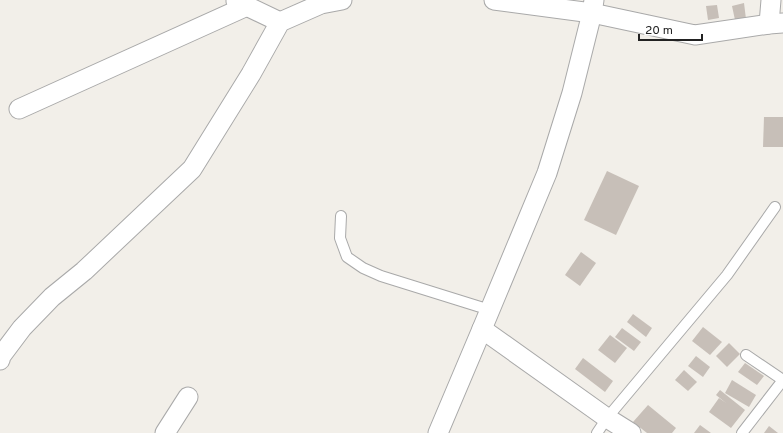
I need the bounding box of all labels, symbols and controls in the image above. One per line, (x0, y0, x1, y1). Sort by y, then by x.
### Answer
scale bar (639, 16, 702, 42)
text: 20 m (645, 23, 673, 39)

